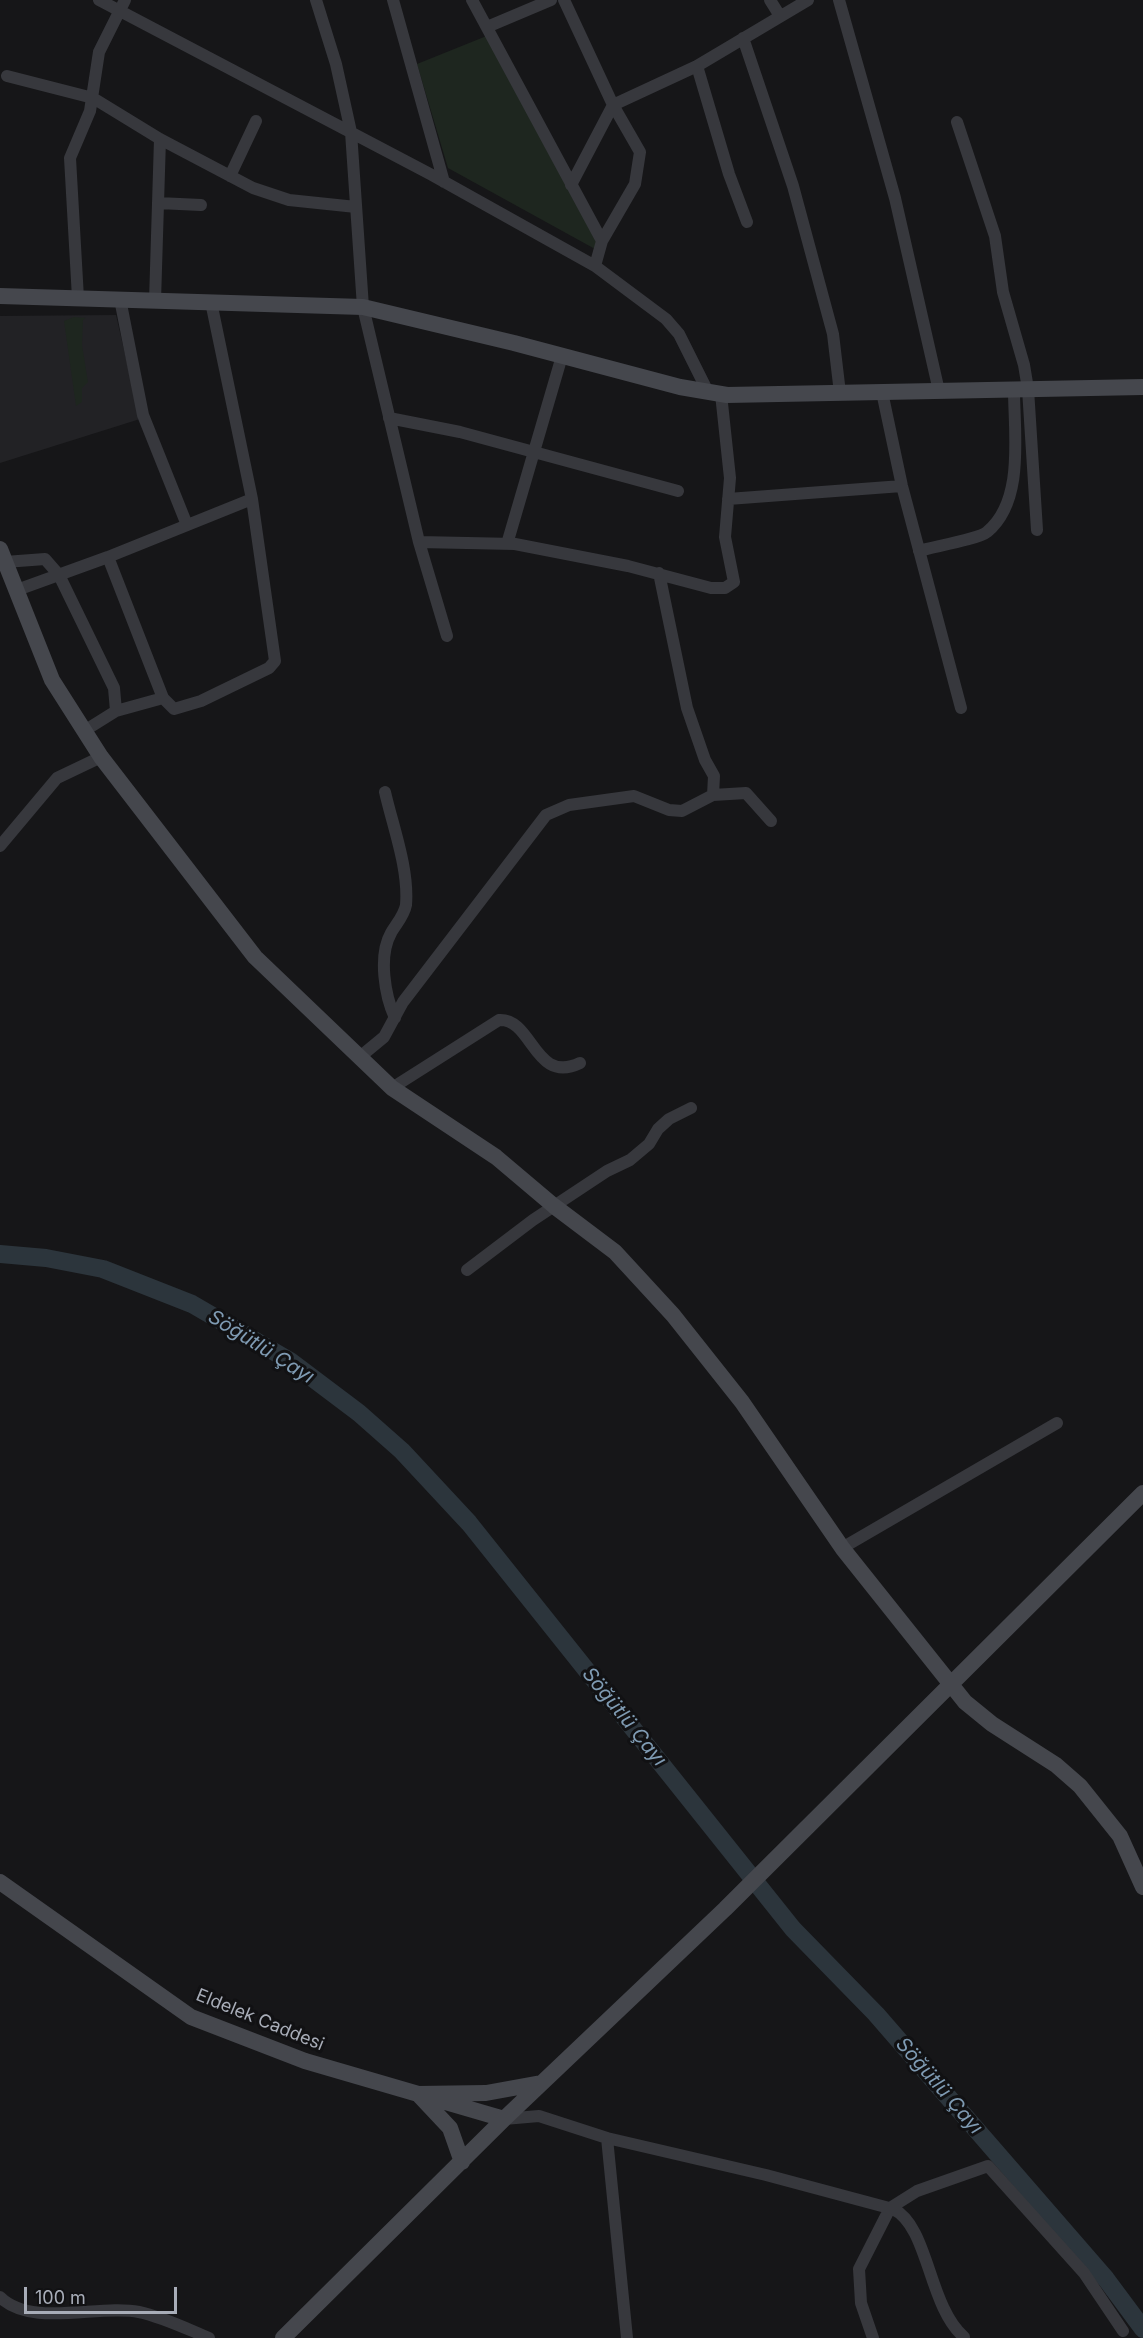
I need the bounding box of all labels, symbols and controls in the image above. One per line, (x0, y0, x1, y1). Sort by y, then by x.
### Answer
water label: Söğütlü Çayı (204, 1305, 318, 1389)
water label: Söğütlü Çayı (577, 1663, 671, 1771)
street label: Eldelek Caddesi (193, 1984, 327, 2056)
water label: Söğütlü Çayı (890, 2033, 988, 2139)
scale bar (27, 2275, 180, 2313)
text: 100 m (35, 2287, 86, 2308)

